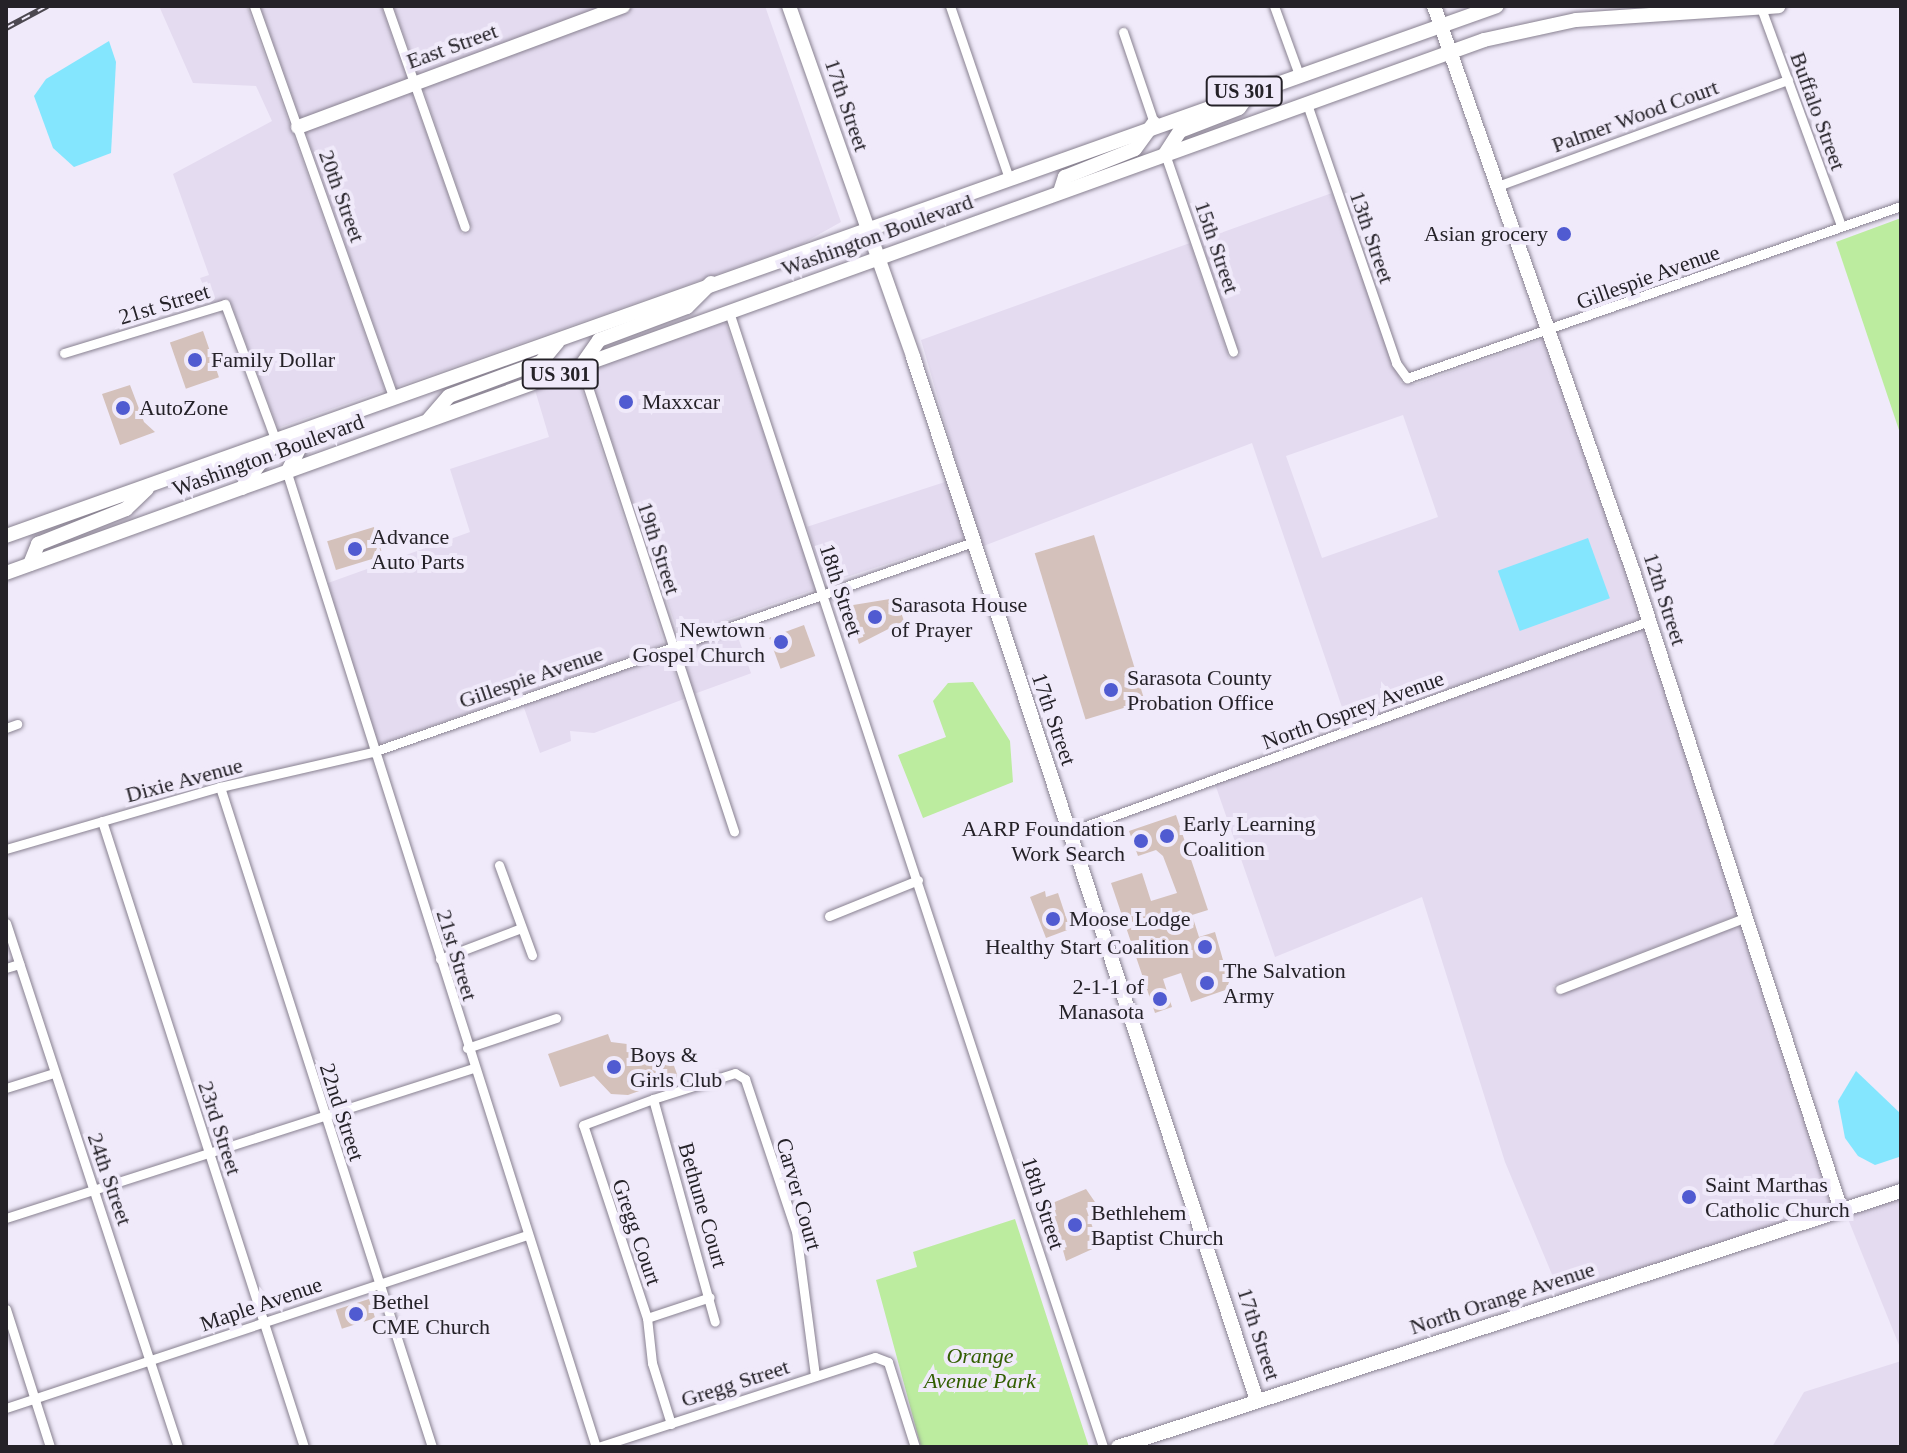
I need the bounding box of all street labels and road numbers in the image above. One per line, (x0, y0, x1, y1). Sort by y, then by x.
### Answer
street label: East Street (403, 17, 501, 75)
street label: Buffalo Street (1784, 48, 1852, 174)
street label: 17th Street (819, 55, 875, 155)
street label: Palmer Wood Court (1548, 74, 1722, 158)
road number: US 301 (1204, 75, 1284, 107)
street label: 20th Street (313, 146, 371, 246)
street label: 13th Street (1344, 187, 1400, 287)
street label: Washington Boulevard (778, 188, 976, 282)
street label: 15th Street (1189, 197, 1245, 297)
street label: Gillespie Avenue (1572, 239, 1724, 315)
street label: 21st Street (115, 278, 213, 330)
road number: US 301 (520, 358, 600, 390)
street label: Washington Boulevard (169, 408, 367, 502)
street label: 19th Street (632, 498, 686, 598)
street label: 18th Street (814, 540, 868, 640)
street label: 12th Street (1638, 549, 1692, 649)
street label: Gillespie Avenue (455, 640, 607, 714)
street label: North Osprey Avenue (1258, 665, 1448, 755)
street label: 17th Street (1026, 669, 1082, 769)
street label: Dixie Avenue (122, 752, 246, 808)
street label: 21st Street (431, 906, 483, 1004)
street label: 22nd Street (314, 1060, 370, 1164)
street label: 23rd Street (192, 1078, 248, 1178)
street label: 24th Street (82, 1129, 138, 1229)
street label: Carver Court (770, 1135, 828, 1253)
street label: Bethune Court (673, 1139, 733, 1271)
street label: 18th Street (1016, 1153, 1070, 1253)
street label: Gregg Court (607, 1175, 667, 1289)
street label: North Orange Avenue (1406, 1255, 1598, 1341)
street label: Maple Avenue (196, 1271, 326, 1337)
street label: 17th Street (1232, 1284, 1286, 1384)
street label: Gregg Street (678, 1353, 792, 1413)

